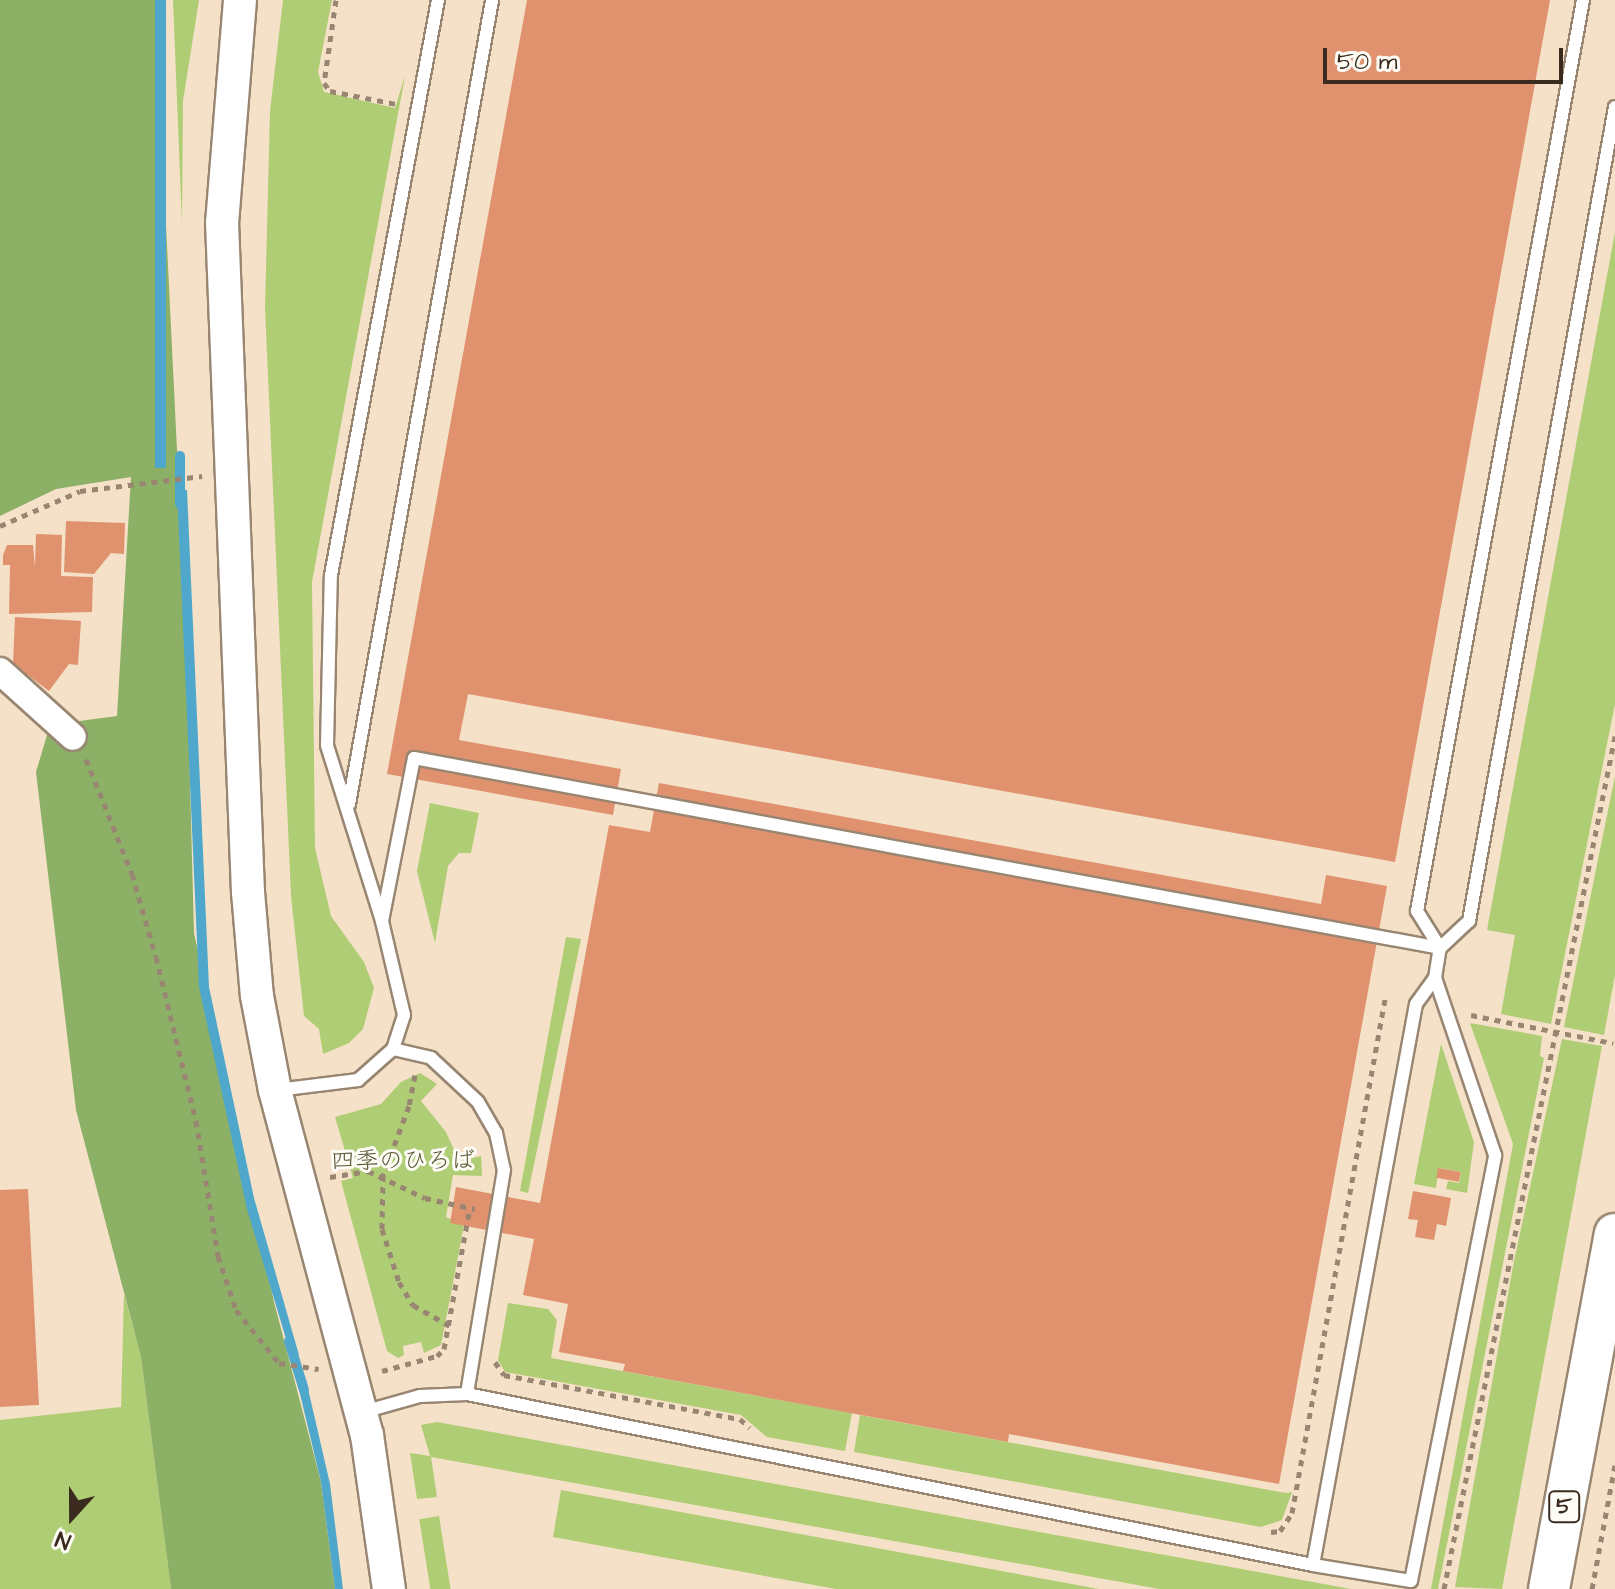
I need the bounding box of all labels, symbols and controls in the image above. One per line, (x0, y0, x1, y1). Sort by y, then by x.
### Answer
scale bar (1327, 32, 1567, 82)
text: 50 m (1337, 45, 1397, 79)
park label: 四季のひろば (331, 1148, 475, 1176)
north arrow (32, 1477, 112, 1557)
road number: 5 (1548, 1489, 1580, 1525)
text: N (51, 1523, 75, 1557)

